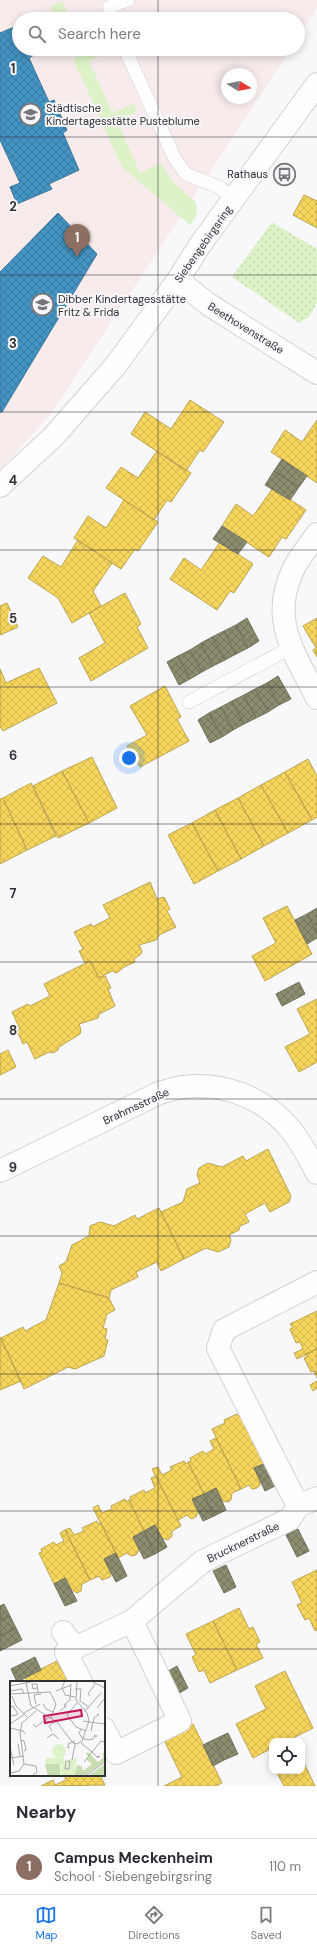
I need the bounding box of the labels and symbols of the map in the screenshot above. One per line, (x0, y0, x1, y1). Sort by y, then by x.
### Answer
text: 1 (11, 60, 15, 77)
north arrow (221, 68, 257, 104)
school or university icon: Städtische Kindertagesstätte Pusteblume (17, 101, 43, 127)
place label: Städtische Kindertagesstätte Pusteblume (46, 101, 200, 128)
bus stop icon: Rathaus (271, 161, 297, 187)
place label: Rathaus (227, 167, 268, 181)
text: 2 (9, 198, 17, 215)
street label: Siebengebirgsring (171, 203, 235, 285)
pin: 1 (64, 224, 90, 257)
school or university icon: Dibber Kindertagesstätte Fritz & Frida (29, 292, 55, 318)
place label: Dibber Kindertagesstätte Fritz & Frida (58, 292, 186, 319)
street label: Beethovenstraße (205, 299, 287, 357)
text: 3 (9, 335, 17, 352)
text: 4 (9, 472, 17, 489)
text: 5 (9, 610, 17, 627)
text: 6 (9, 747, 17, 764)
your location (119, 748, 139, 768)
text: 7 (10, 885, 17, 902)
text: 8 (9, 1022, 17, 1039)
street label: Brahmsstraße (101, 1085, 171, 1127)
text: 9 (9, 1159, 17, 1176)
street label: Brucknerstraße (205, 1519, 281, 1565)
inset map (10, 1681, 105, 1776)

